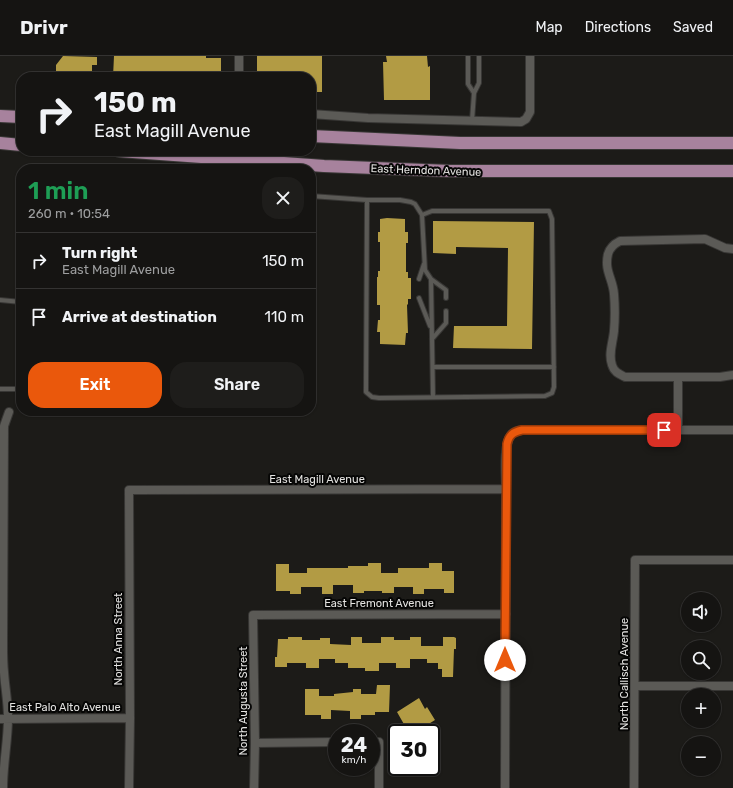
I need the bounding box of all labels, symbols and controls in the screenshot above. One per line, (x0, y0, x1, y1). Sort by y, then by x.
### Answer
text: Drivr (20, 16, 68, 39)
text: Map (536, 19, 563, 36)
text: Directions (585, 19, 651, 36)
text: Saved (673, 19, 713, 36)
text: 150 m (94, 86, 177, 119)
icon: right (28, 88, 80, 140)
text: East Magill Avenue (94, 120, 251, 142)
street label: East Herndon Avenue (370, 162, 482, 179)
text: 1 min (28, 177, 88, 205)
button: close (262, 177, 304, 219)
text: 260 m · 10:54 (28, 206, 110, 221)
text: Turn right (62, 244, 137, 262)
icon: right (28, 250, 50, 272)
text: 150 m (262, 252, 304, 270)
text: East Magill Avenue (62, 262, 175, 277)
icon: arrive (28, 306, 50, 328)
text: Arrive at destination (62, 308, 217, 326)
text: 110 m (265, 308, 304, 326)
button: Exit (28, 362, 162, 408)
button: Share (170, 362, 304, 408)
pin (647, 413, 681, 447)
icon: arrive (653, 419, 675, 441)
street label: East Magill Avenue (269, 473, 365, 486)
street label: North Anna Street (112, 592, 125, 685)
map controls (681, 592, 721, 776)
button: sound (681, 592, 721, 632)
street label: East Fremont Avenue (324, 597, 434, 610)
street label: North Callisch Avenue (618, 618, 631, 730)
position arrow (484, 639, 526, 681)
button: search (681, 640, 721, 680)
street label: North Augusta Street (237, 646, 250, 756)
button: + (681, 688, 721, 728)
street label: East Palo Alto Avenue (9, 701, 121, 714)
speed limit sign: 30 (388, 724, 440, 776)
text: 24 (341, 733, 367, 757)
button: − (681, 736, 721, 776)
text: km/h (342, 754, 366, 766)

